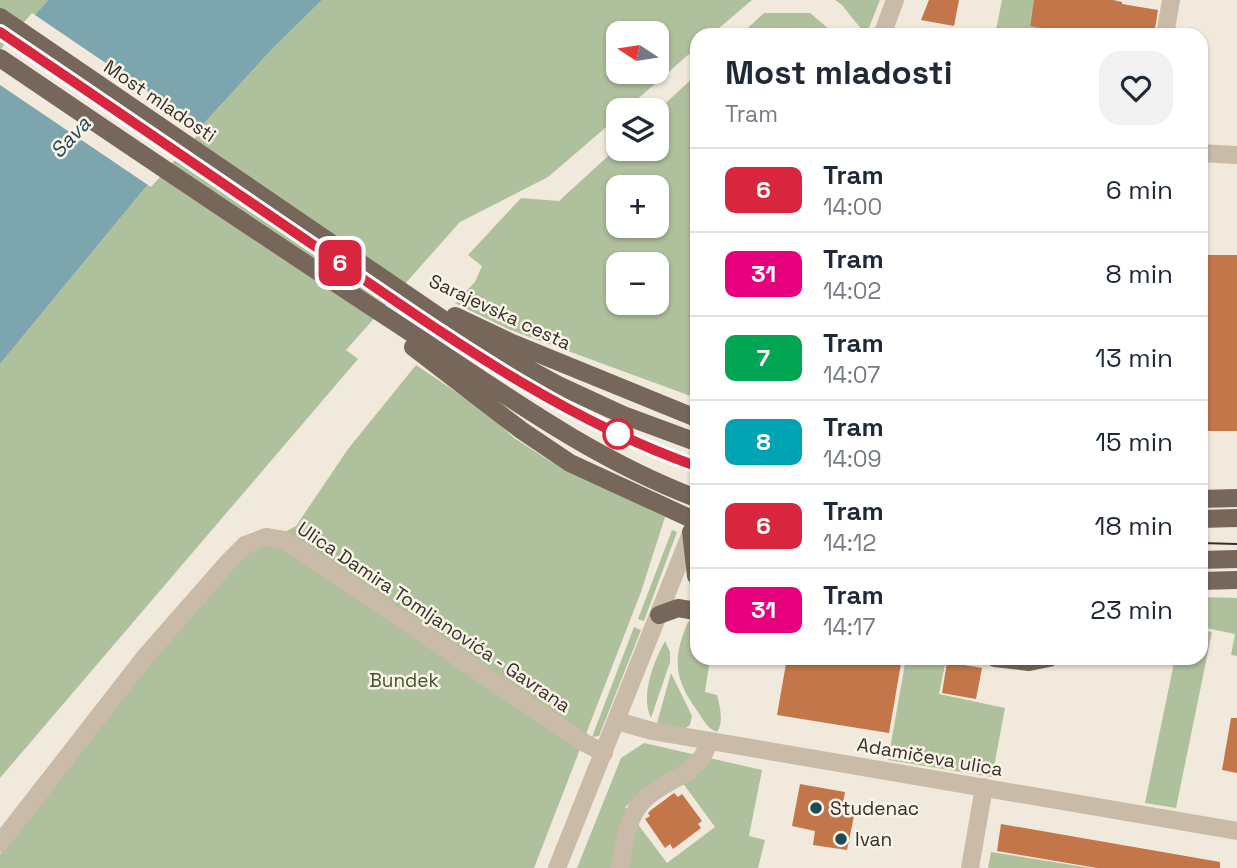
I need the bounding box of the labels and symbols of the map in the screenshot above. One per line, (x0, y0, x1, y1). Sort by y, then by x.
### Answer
north arrow (606, 21, 668, 84)
street label: Most mladosti (99, 54, 221, 148)
water label: Sava (44, 110, 97, 164)
line badge: 6 (317, 240, 363, 286)
street label: Sarajevska cesta (425, 268, 575, 356)
unlabelled marker (603, 419, 633, 449)
street label: Ulica Damira Tomljanovića - Gavrana (293, 516, 576, 718)
park label: Bundek (369, 668, 439, 693)
street label: Adamičeva ulica (855, 732, 1005, 782)
place label: Studenac (830, 796, 919, 821)
marker: Studenac (808, 800, 824, 816)
place label: Ivan (855, 827, 892, 852)
marker: Ivan (833, 831, 849, 847)

